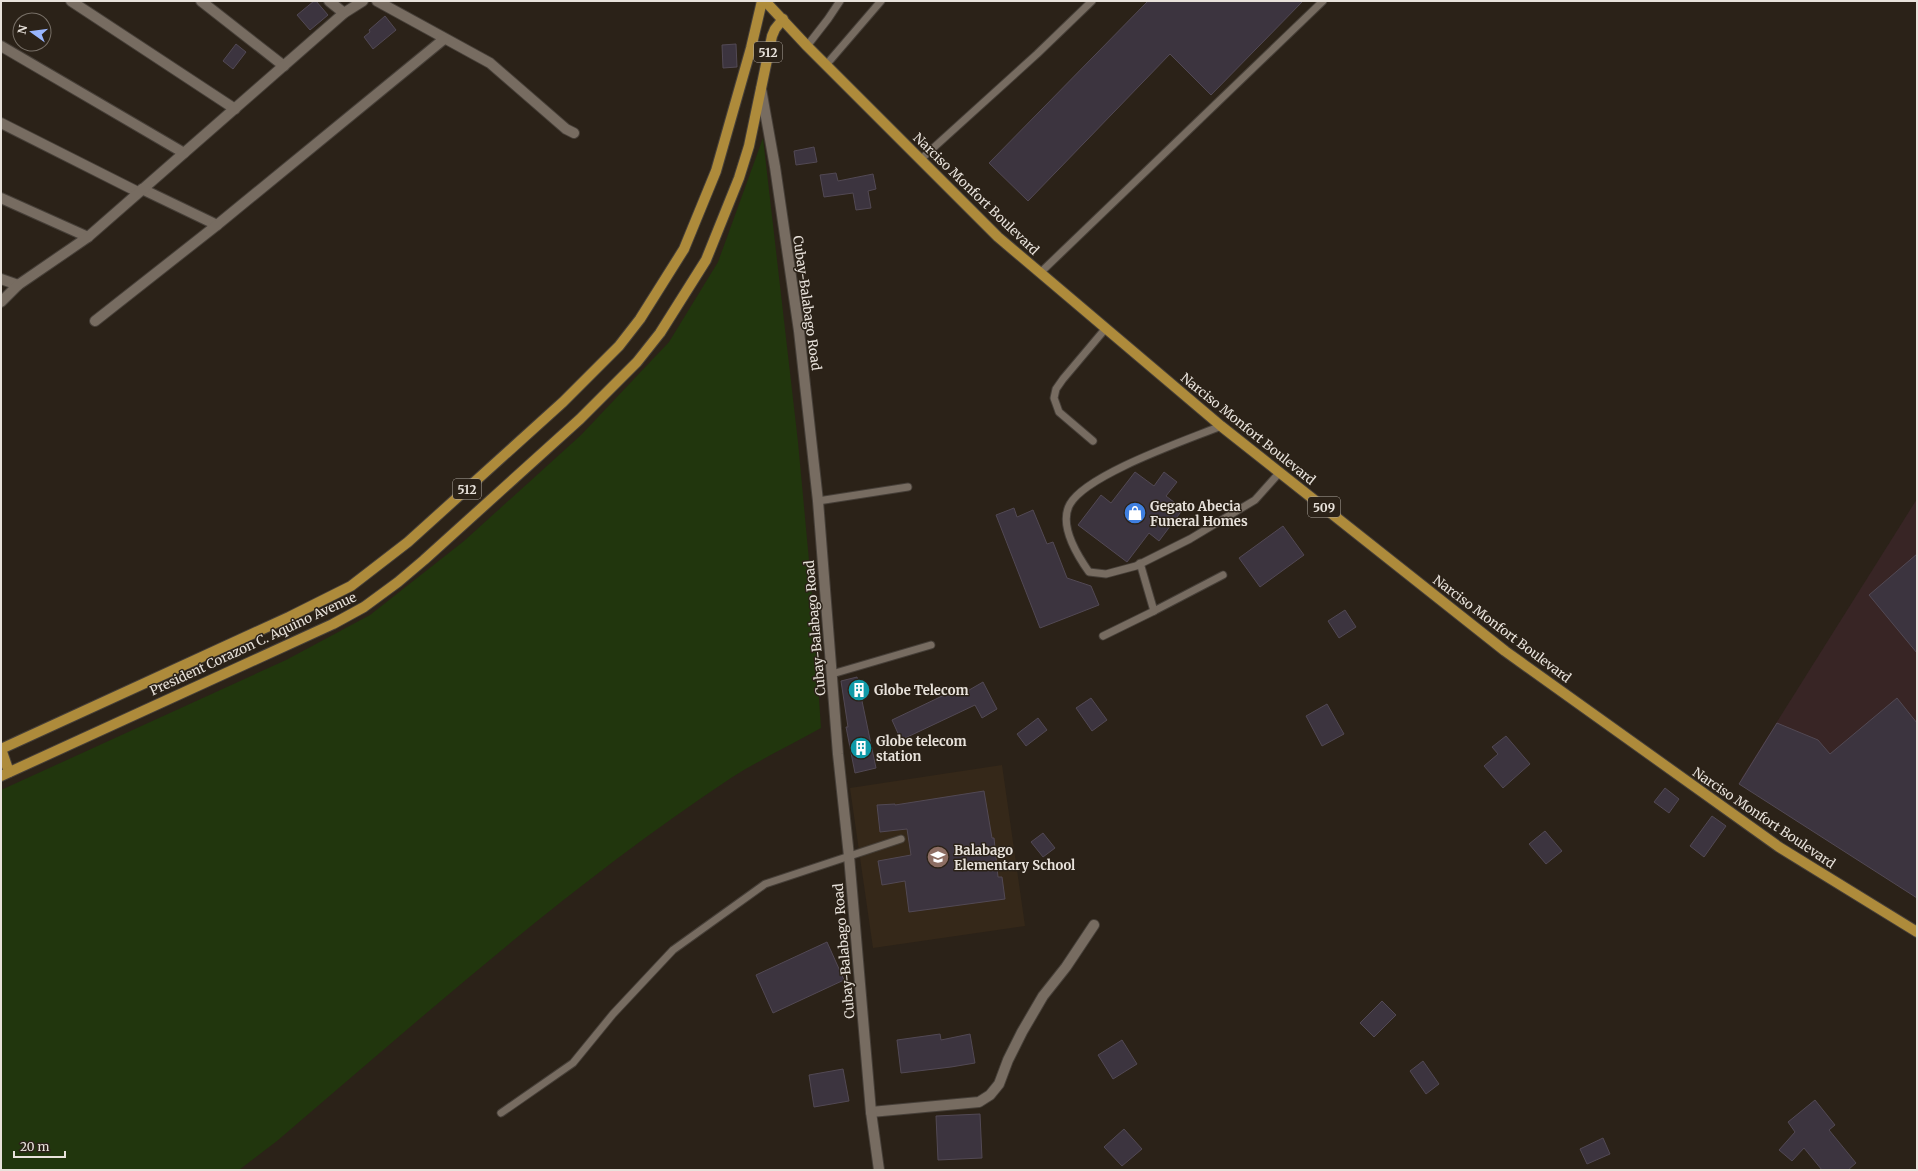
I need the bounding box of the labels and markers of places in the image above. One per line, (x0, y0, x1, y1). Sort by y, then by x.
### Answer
place label: Gegato Abecia Funeral Homes (1150, 498, 1248, 530)
shop icon: Gegato Abecia Funeral Homes (1122, 500, 1148, 526)
building icon: Globe Telecom (846, 677, 872, 703)
place label: Globe Telecom (874, 682, 968, 699)
place label: Globe telecom station (876, 733, 967, 765)
building icon: Globe telecom station (848, 735, 874, 761)
place label: Balabago Elementary School (954, 842, 1075, 874)
school or university icon: Balabago Elementary School (925, 844, 951, 870)

